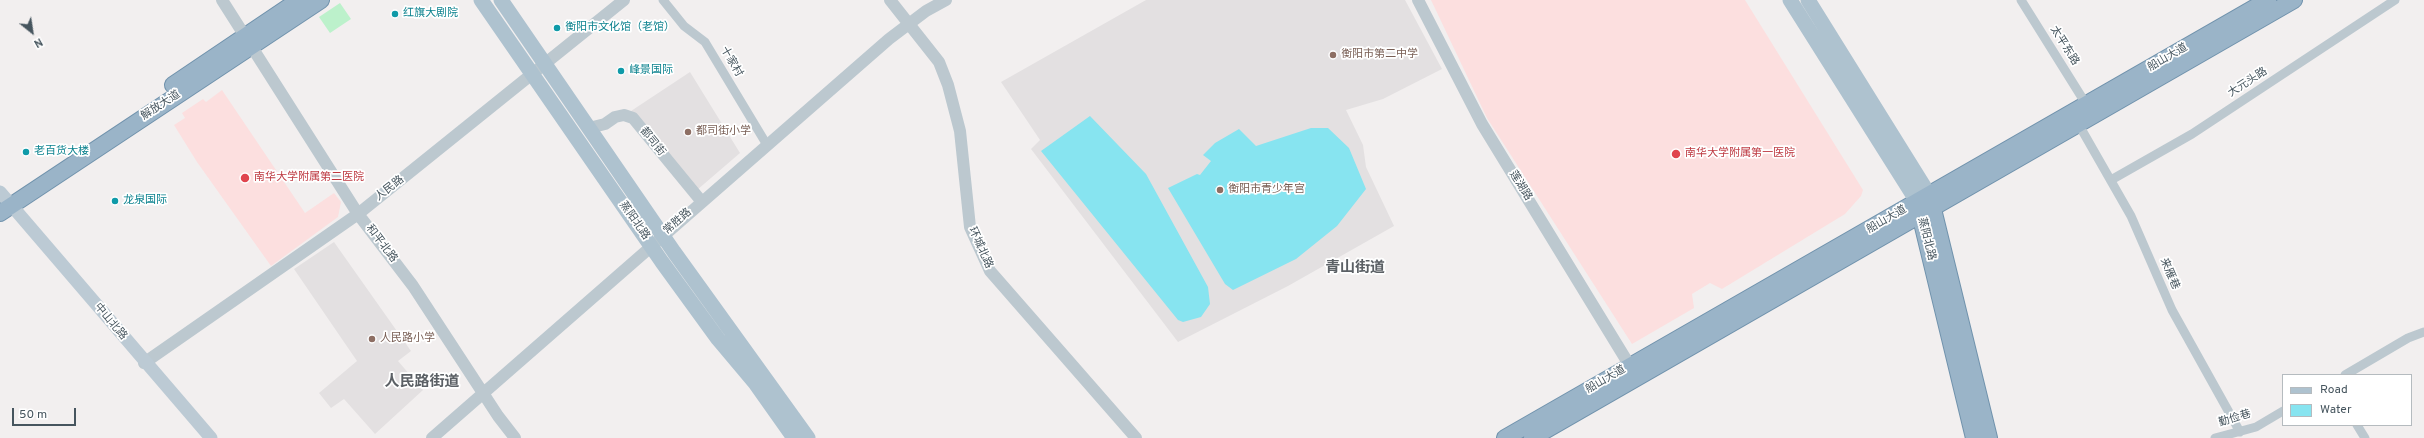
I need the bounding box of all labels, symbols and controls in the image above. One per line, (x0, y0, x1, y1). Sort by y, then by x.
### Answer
place label: 红旗大剧院 (403, 7, 458, 21)
marker: 红旗大剧院 (390, 9, 400, 19)
north arrow (12, 12, 52, 52)
place label: 衡阳市文化馆（老馆） (565, 21, 675, 35)
marker: 衡阳市文化馆（老馆） (552, 23, 562, 33)
street label: 太平东路 (2047, 24, 2081, 68)
text: N (31, 34, 45, 50)
street label: 船山大道 (2146, 41, 2190, 75)
street label: 十家村 (717, 44, 745, 80)
place label: 衡阳市第二中学 (1341, 48, 1418, 62)
marker: 衡阳市第二中学 (1328, 50, 1338, 60)
place label: 峰景国际 (629, 64, 673, 78)
street label: 大元头路 (2226, 65, 2270, 101)
marker: 峰景国际 (616, 66, 626, 76)
street label: 解放大道 (139, 88, 183, 124)
street label: 都司街 (636, 125, 668, 159)
place label: 都司街小学 (696, 125, 751, 139)
marker: 都司街小学 (683, 127, 693, 137)
place label: 老百货大楼 (34, 145, 89, 159)
marker: 老百货大楼 (21, 147, 31, 157)
place label: 南华大学附属第一医院 (1685, 147, 1795, 161)
marker: 南华大学附属第一医院 (1670, 148, 1682, 160)
street label: 莲湖路 (1506, 169, 1534, 203)
place label: 南华大学附属第二医院 (254, 171, 364, 185)
marker: 南华大学附属第二医院 (239, 172, 251, 184)
street label: 人民路 (373, 174, 407, 204)
place label: 衡阳市青少年宫 (1228, 183, 1305, 197)
marker: 衡阳市青少年宫 (1215, 185, 1225, 195)
place label: 龙泉国际 (123, 194, 167, 208)
marker: 龙泉国际 (110, 196, 120, 206)
street label: 蒸阳北路 (616, 199, 652, 243)
street label: 船山大道 (1865, 203, 1909, 237)
street label: 常胜路 (661, 206, 695, 238)
street label: 蒸阳北路 (1914, 216, 1938, 262)
street label: 和平北路 (362, 222, 400, 266)
street label: 环城北路 (965, 225, 995, 271)
street label: 来雁巷 (2156, 256, 2182, 292)
district label: 青山街道 (1325, 260, 1385, 278)
street label: 中山北路 (91, 301, 129, 343)
place label: 人民路小学 (380, 332, 435, 346)
marker: 人民路小学 (367, 334, 377, 344)
street label: 船山大道 (1584, 363, 1628, 397)
district label: 人民路街道 (385, 374, 459, 392)
legend (2282, 374, 2412, 426)
text: Road (2320, 382, 2348, 398)
scale bar (14, 400, 78, 426)
text: Water (2320, 402, 2352, 418)
text: 50 m (19, 407, 47, 423)
street label: 勤俭巷 (2217, 408, 2253, 430)

